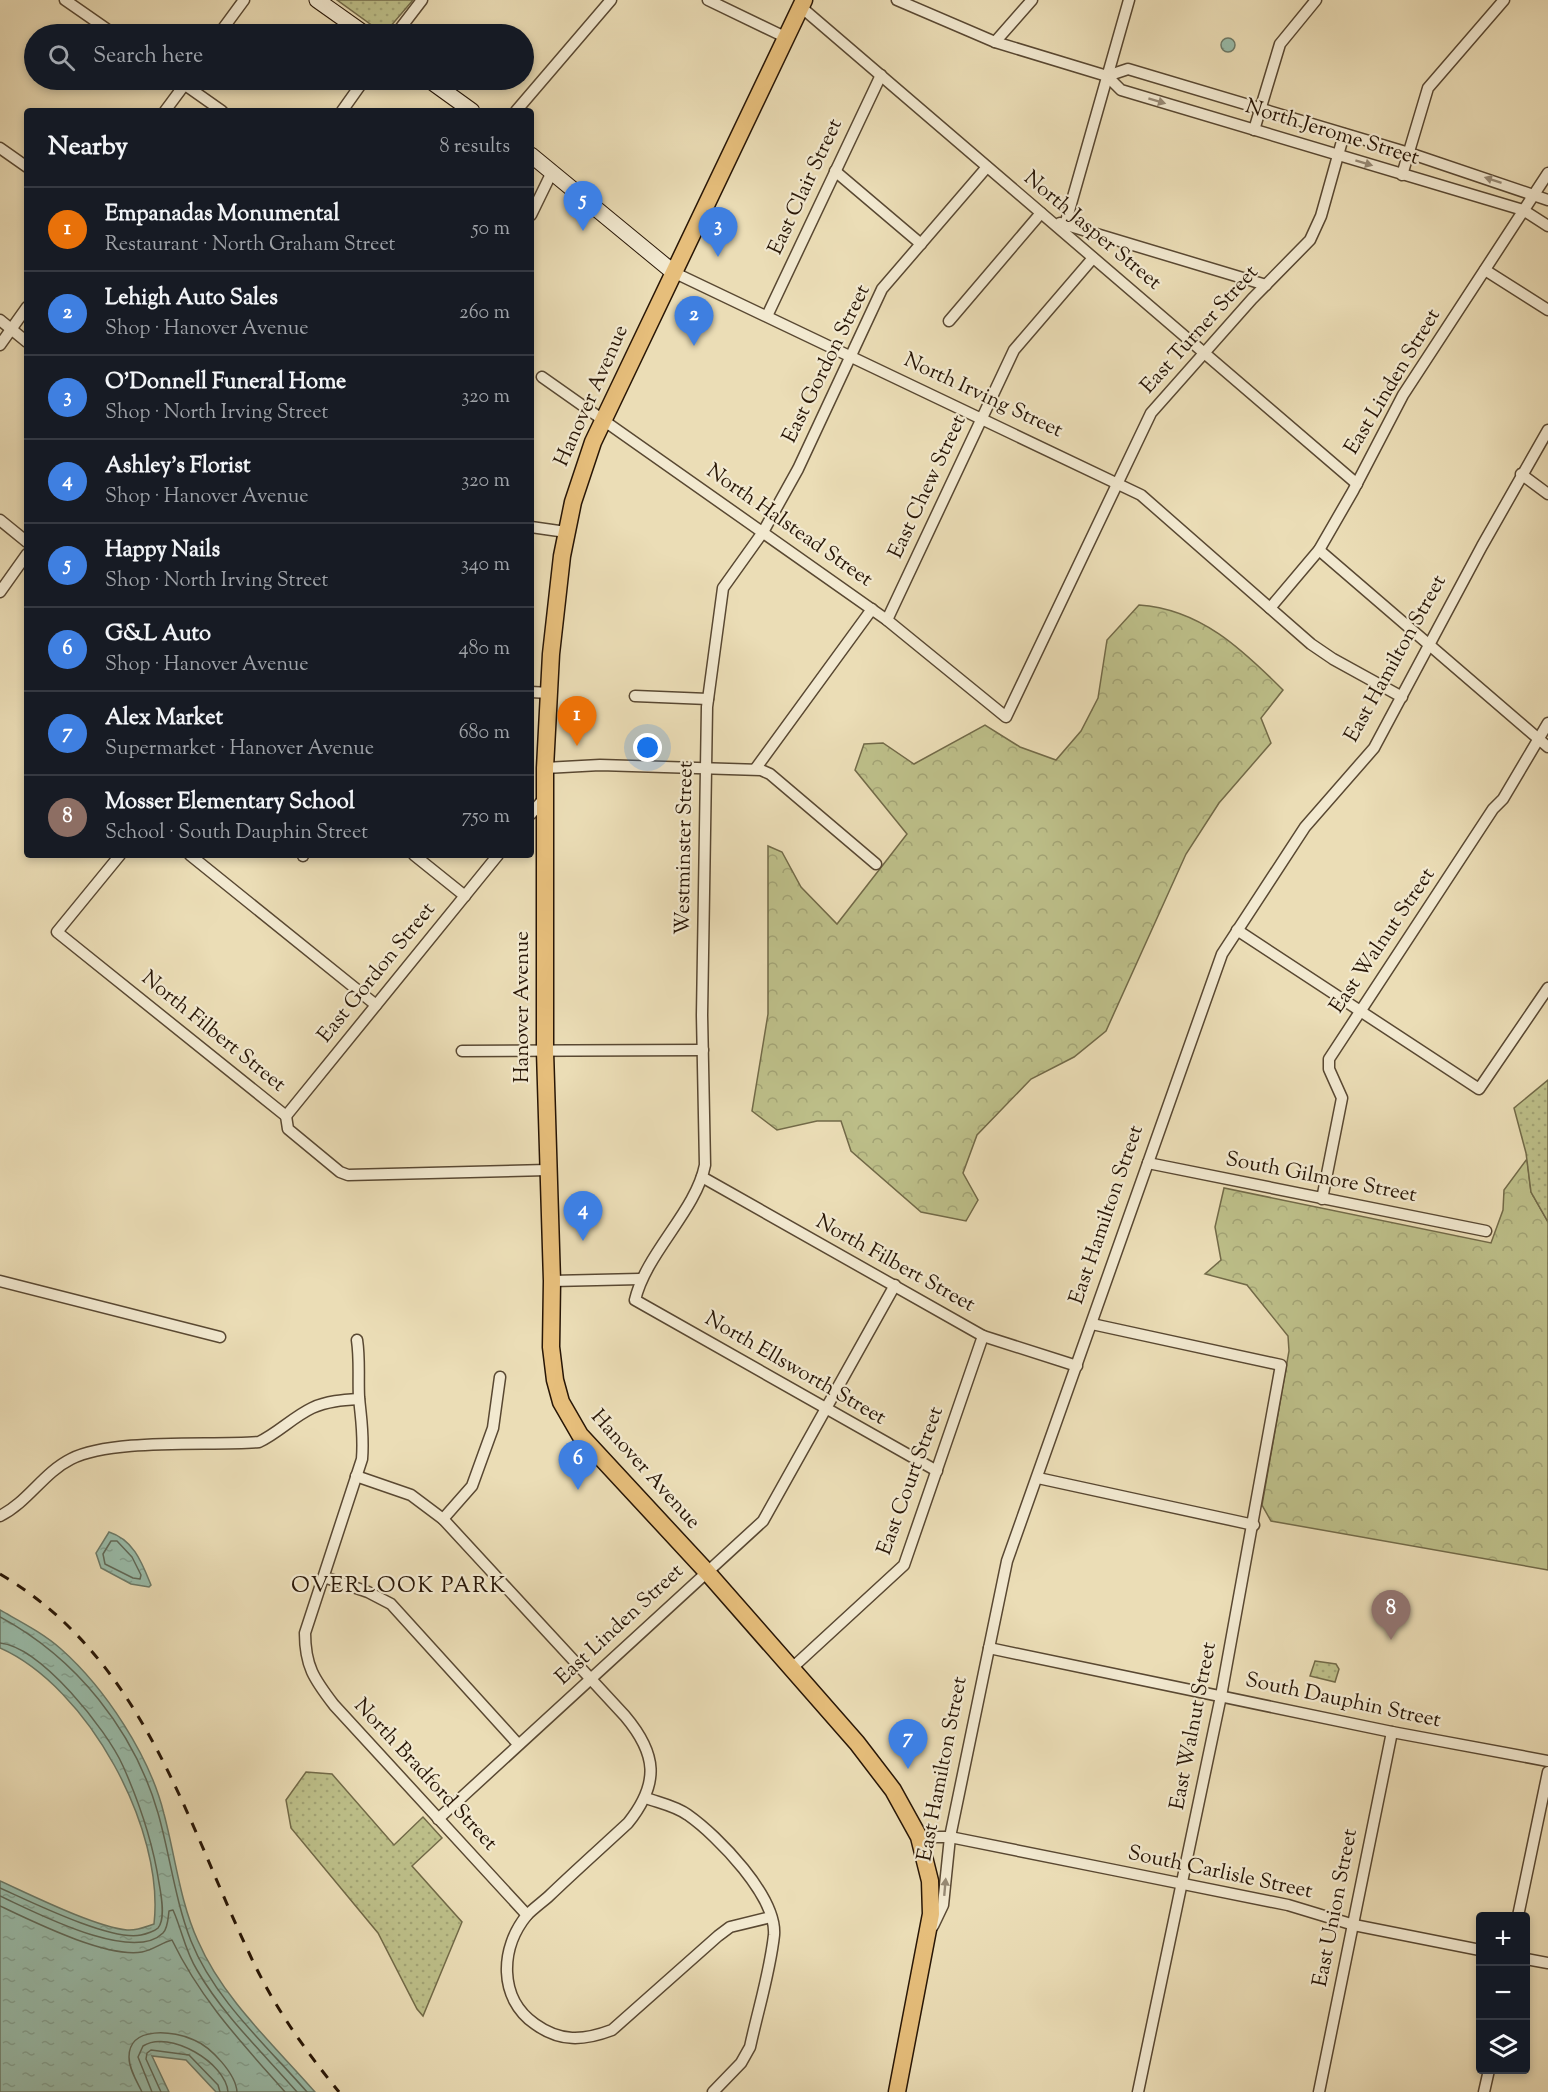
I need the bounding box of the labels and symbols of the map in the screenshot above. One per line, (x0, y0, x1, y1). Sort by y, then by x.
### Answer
street label: North Jerome Street (1241, 92, 1423, 174)
one-way arrow (1148, 97, 1166, 106)
street label: East Clair Street (761, 114, 851, 260)
one-way arrow (1355, 159, 1373, 169)
street label: North Jasper Street (1017, 164, 1167, 298)
one-way arrow (1484, 175, 1502, 185)
pin: 5 (564, 182, 602, 231)
pin: 3 (698, 208, 738, 257)
street label: East Turner Street (1134, 259, 1266, 401)
street label: East Gordon Street (776, 280, 878, 448)
pin: 2 (674, 296, 714, 346)
street label: East Linden Street (1337, 303, 1449, 461)
street label: Hanover Avenue (547, 320, 637, 472)
street label: North Irving Street (898, 346, 1068, 446)
street label: East Chew Street (882, 410, 974, 564)
street label: North Halstead Street (700, 457, 878, 595)
street label: East Hamilton Street (1337, 570, 1455, 748)
pin: 1 (558, 696, 596, 746)
your location (633, 733, 662, 762)
street label: Westminster Street (668, 761, 702, 935)
street label: East Walnut Street (1323, 862, 1443, 1020)
street label: East Gordon Street (311, 896, 443, 1050)
street label: Hanover Avenue (508, 931, 538, 1083)
street label: North Filbert Street (134, 964, 292, 1100)
street label: East Hamilton Street (1062, 1122, 1152, 1308)
street label: South Gilmore Street (1223, 1145, 1419, 1211)
pin: 4 (564, 1192, 602, 1241)
street label: North Filbert Street (810, 1208, 980, 1320)
street label: North Ellsworth Street (699, 1305, 891, 1433)
street label: Hanover Avenue (583, 1403, 707, 1537)
street label: East Court Street (870, 1403, 952, 1559)
pin: 6 (558, 1440, 598, 1490)
street label: East Linden Street (549, 1558, 691, 1692)
district label: OVERLOOK PARK (291, 1571, 507, 1603)
pin: 8 (1372, 1590, 1410, 1640)
street label: East Walnut Street (1163, 1640, 1225, 1812)
street label: South Dauphin Street (1242, 1666, 1444, 1736)
street label: East Hamilton Street (910, 1674, 976, 1864)
street label: North Bradford Street (346, 1692, 504, 1858)
pin: 7 (888, 1720, 928, 1769)
street label: East Union Street (1306, 1826, 1366, 1990)
street label: South Carlisle Street (1125, 1839, 1315, 1907)
one-way arrow (940, 1878, 950, 1897)

